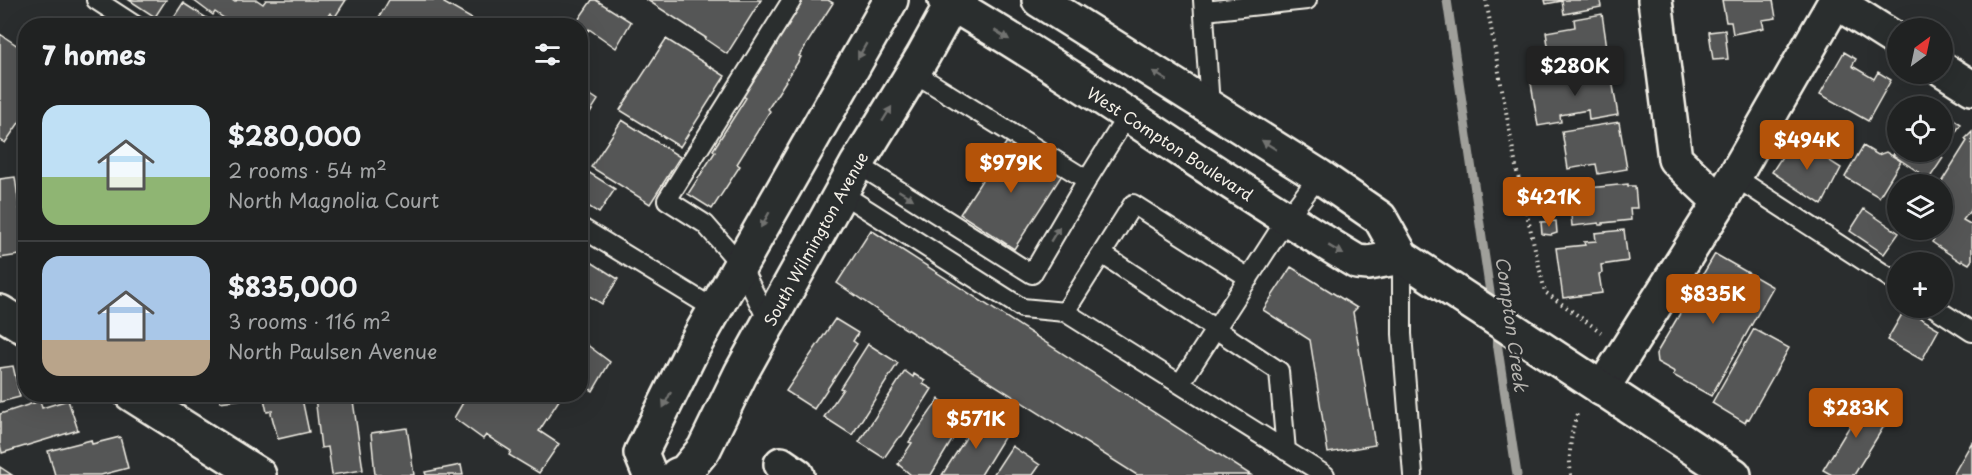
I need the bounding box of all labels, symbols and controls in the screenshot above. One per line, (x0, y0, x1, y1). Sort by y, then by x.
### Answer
north arrow (1887, 18, 1953, 84)
map controls (1887, 18, 1953, 318)
one-way arrow (994, 30, 1010, 41)
text: 7 homes (42, 35, 146, 74)
icon: filters (531, 38, 564, 71)
one-way arrow (857, 42, 867, 59)
pin: $280K (1533, 46, 1617, 97)
text: $280K (1540, 50, 1610, 80)
one-way arrow (1152, 71, 1168, 82)
street label: West Compton Boulevard (1083, 80, 1259, 206)
button: locate (1887, 96, 1953, 162)
one-way arrow (882, 106, 893, 122)
text: $280,000 (228, 116, 361, 155)
pin: $494K (1765, 120, 1849, 171)
text: $494K (1774, 124, 1840, 154)
icon: home (90, 129, 162, 201)
one-way arrow (1261, 139, 1278, 150)
pin: $979K (969, 143, 1053, 194)
street label: South Wilmington Avenue (757, 147, 873, 330)
text: $979K (979, 147, 1043, 177)
text: 2 rooms · 54 m² (228, 155, 387, 185)
button: layers (1887, 174, 1953, 240)
pin: $421K (1507, 177, 1591, 228)
text: $421K (1517, 181, 1581, 211)
text: North Magnolia Court (228, 185, 439, 215)
one-way arrow (898, 189, 914, 200)
one-way arrow (760, 212, 771, 228)
one-way arrow (1050, 226, 1061, 242)
one-way arrow (1328, 244, 1344, 255)
button: + (1887, 252, 1953, 318)
water label: Compton Creek (1490, 255, 1535, 394)
text: $835,000 (228, 267, 357, 306)
pin: $835K (1671, 274, 1755, 325)
text: $835K (1680, 278, 1746, 308)
icon: home (90, 280, 162, 352)
text: 3 rooms · 116 m² (228, 306, 391, 336)
text: North Paulsen Avenue (228, 336, 437, 366)
pin: $283K (1814, 388, 1898, 439)
one-way arrow (663, 392, 672, 409)
text: $283K (1823, 392, 1889, 422)
pin: $571K (934, 399, 1018, 450)
text: $571K (946, 403, 1006, 433)

